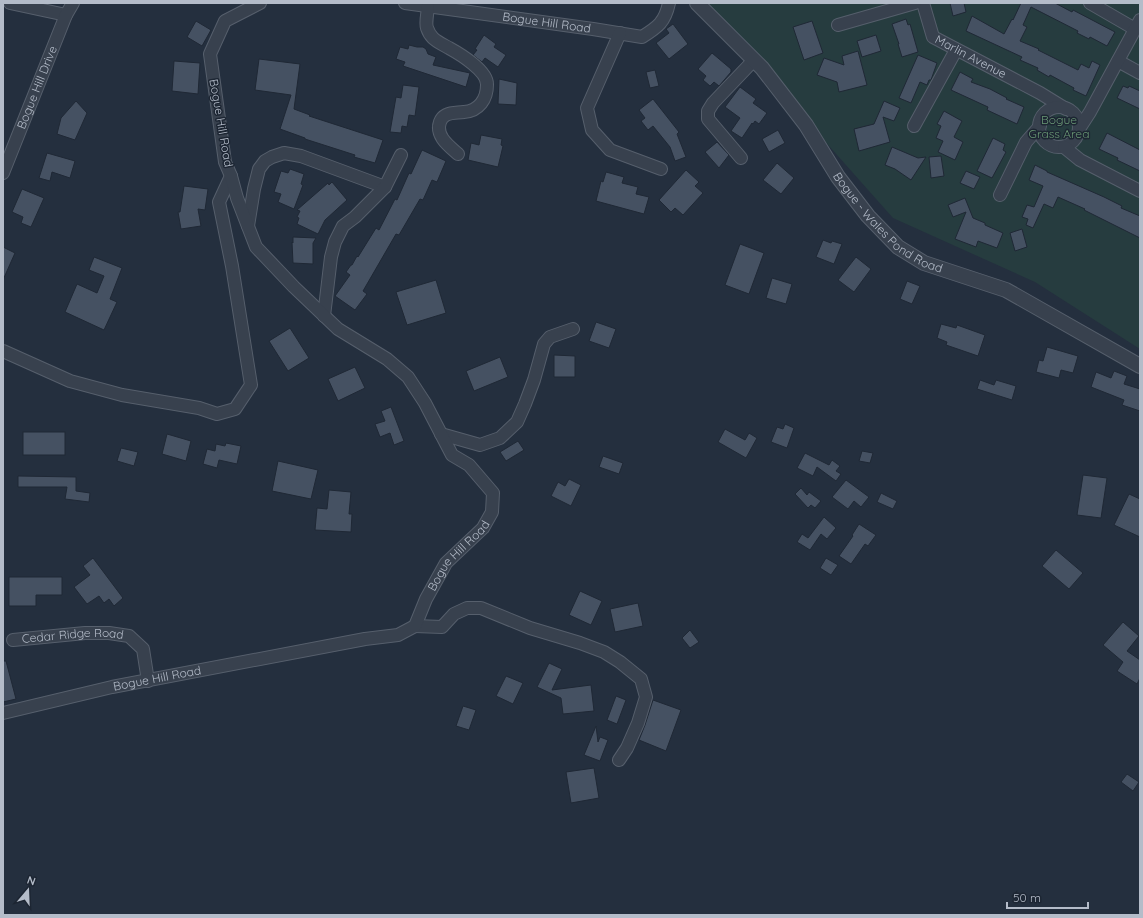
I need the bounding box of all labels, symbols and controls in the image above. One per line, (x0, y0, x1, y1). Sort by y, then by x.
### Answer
street label: Bogue Hill Road (502, 9, 592, 36)
street label: Marlin Avenue (933, 31, 1009, 81)
street label: Bogue Hill Drive (13, 43, 60, 131)
street label: Bogue Hill Road (206, 78, 237, 168)
park label: Bogue Grass Area (1029, 112, 1089, 141)
street label: Bogue - Wales Pond Road (830, 169, 945, 276)
street label: Bogue Hill Road (424, 518, 493, 593)
street label: Cedar Ridge Road (21, 625, 125, 646)
street label: Bogue Hill Road (112, 662, 202, 694)
north arrow (8, 870, 48, 910)
text: N (25, 873, 37, 888)
scale bar (1007, 884, 1088, 910)
text: 50 m (1013, 890, 1041, 905)

